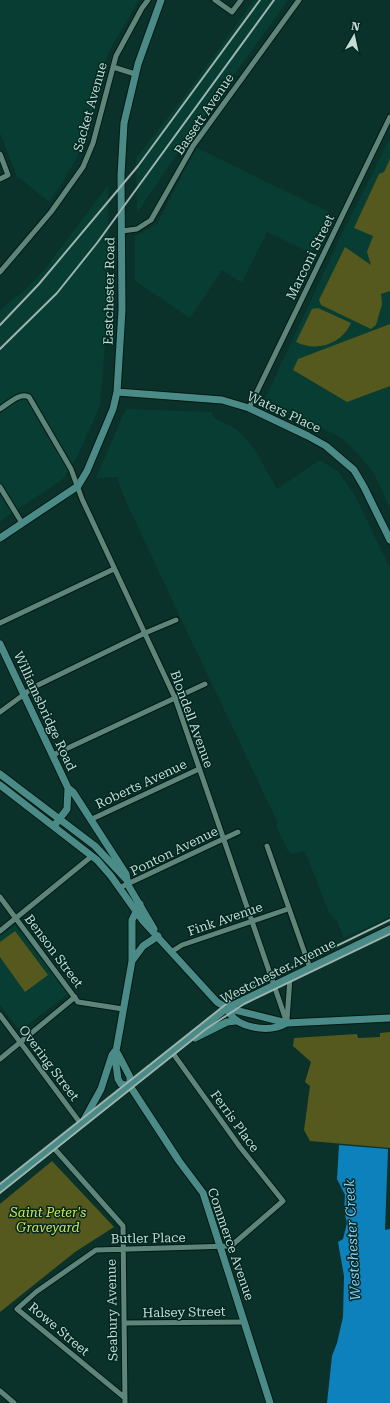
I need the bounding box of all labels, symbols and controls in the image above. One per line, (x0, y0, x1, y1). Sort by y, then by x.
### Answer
north arrow (334, 16, 374, 56)
text: N (350, 20, 361, 34)
street label: Sacket Avenue (70, 61, 110, 153)
street label: Bassett Avenue (171, 71, 237, 157)
street label: Marconi Street (283, 212, 337, 302)
street label: Eastchester Road (101, 236, 117, 345)
street label: Waters Place (245, 388, 323, 436)
street label: Williamsbridge Road (11, 649, 80, 774)
street label: Blondell Avenue (167, 668, 217, 770)
street label: Roberts Avenue (93, 756, 189, 812)
street label: Ponton Avenue (128, 823, 220, 879)
street label: Fink Avenue (186, 899, 264, 939)
street label: Benson Street (22, 912, 86, 991)
street label: Westchester Avenue (218, 936, 338, 1006)
street label: Overing Street (16, 1022, 82, 1104)
street label: Ferris Place (208, 1087, 262, 1155)
water label: Westchester Creek (341, 1179, 363, 1301)
street label: Commerce Avenue (205, 1186, 257, 1302)
park label: Saint Peter's Graveyard (9, 1205, 86, 1235)
street label: Butler Place (110, 1230, 186, 1246)
street label: Seabury Avenue (104, 1259, 120, 1361)
street label: Rowe Street (26, 1299, 93, 1359)
street label: Halsey Street (142, 1304, 226, 1320)

